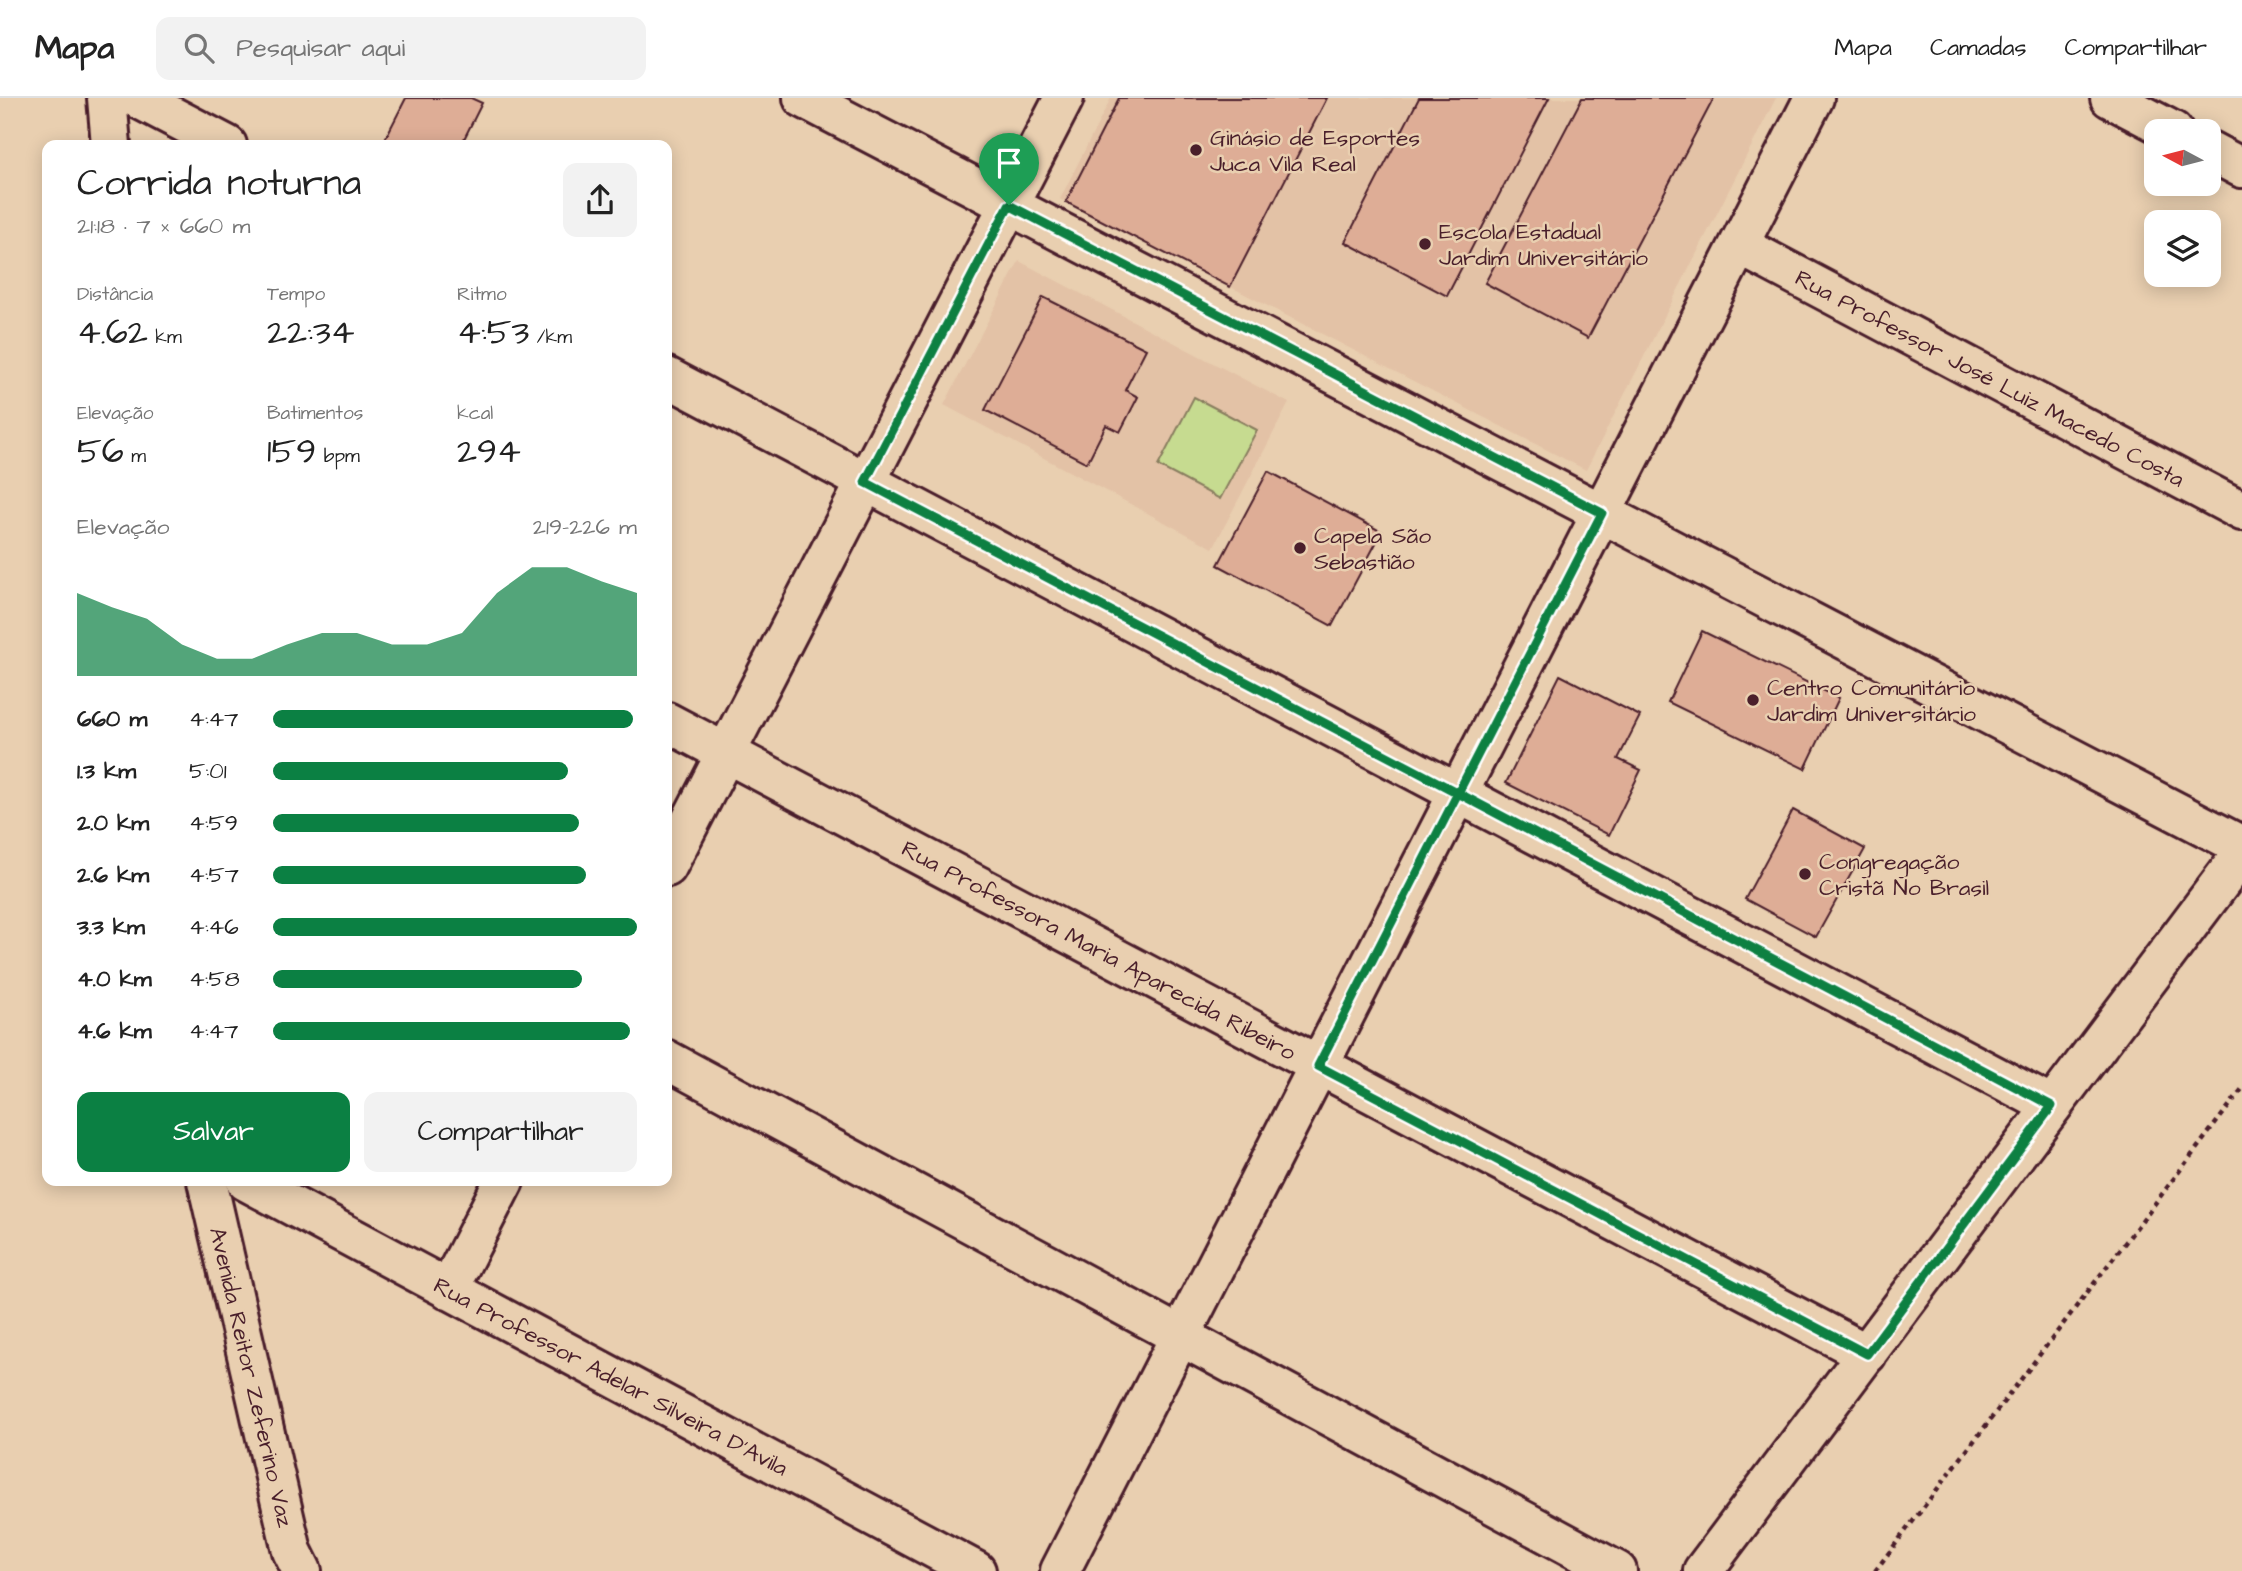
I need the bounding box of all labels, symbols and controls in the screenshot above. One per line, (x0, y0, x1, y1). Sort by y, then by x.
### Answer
search box (156, 17, 646, 80)
text: Mapa (35, 25, 114, 71)
icon: search (180, 29, 218, 67)
text: Pesquisar aqui (236, 30, 405, 66)
text: Mapa (1834, 31, 1892, 65)
text: Camadas (1930, 31, 2027, 65)
text: Compartilhar (2065, 31, 2207, 65)
north arrow (2144, 119, 2221, 196)
map controls (2144, 119, 2221, 287)
place label: Ginásio de Esportes Juca Vila Real (1210, 122, 1420, 180)
pin (979, 133, 1039, 205)
marker: Ginásio de Esportes Juca Vila Real (1188, 142, 1204, 158)
icon: arrive (990, 144, 1028, 182)
text: Corrida noturna (77, 158, 361, 210)
button: share (563, 163, 637, 237)
text: 21:18 · 7 × 660 m (77, 210, 250, 242)
button: layers (2144, 210, 2221, 287)
place label: Escola Estadual Jardim Universitário (1439, 216, 1648, 274)
marker: Escola Estadual Jardim Universitário (1417, 236, 1433, 252)
street label: Rua Professor José Luiz Macedo Costa (1789, 262, 2190, 496)
text: Distância (77, 281, 153, 308)
text: Tempo (267, 281, 325, 308)
text: Ritmo (457, 281, 507, 308)
text: 4.62 (77, 308, 148, 357)
text: 22:34 (267, 308, 355, 357)
text: 4:53 (457, 308, 529, 357)
text: km (148, 324, 182, 351)
text: /km (529, 324, 572, 351)
text: Elevação (77, 400, 153, 427)
text: Batimentos (267, 400, 363, 427)
text: kcal (457, 400, 493, 427)
text: 56 (77, 427, 124, 476)
text: 159 (267, 427, 316, 476)
text: 294 (457, 427, 521, 476)
text: m (124, 443, 146, 470)
text: bpm (316, 443, 360, 470)
text: Elevação (77, 511, 170, 543)
text: 219–226 m (533, 511, 637, 543)
place label: Capela São Sebastião (1314, 520, 1431, 578)
marker: Capela São Sebastião (1292, 540, 1308, 556)
place label: Centro Comunitário Jardim Universitário (1767, 672, 1976, 730)
marker: Centro Comunitário Jardim Universitário (1745, 692, 1761, 708)
text: 660 m (77, 703, 147, 735)
text: 4:47 (189, 703, 238, 735)
text: 1.3 km (77, 755, 136, 787)
text: 5:01 (189, 755, 227, 787)
text: 2.0 km (77, 807, 149, 839)
text: 4:59 (189, 807, 238, 839)
street label: Rua Professora Maria Aparecida Ribeiro (896, 833, 1301, 1069)
place label: Congregação Cristã No Brasil (1819, 846, 1989, 904)
text: 2.6 km (77, 859, 149, 891)
text: 4:57 (189, 859, 239, 891)
marker: Congregação Cristã No Brasil (1797, 866, 1813, 882)
text: 3.3 km (77, 911, 145, 943)
text: 4:46 (189, 911, 239, 943)
text: 4.0 km (77, 963, 152, 995)
text: 4:58 (189, 963, 240, 995)
text: 4.6 km (77, 1015, 152, 1047)
text: 4:47 (189, 1015, 238, 1047)
button: Salvar (77, 1092, 350, 1172)
button: Compartilhar (364, 1092, 637, 1172)
street label: Avenida Reitor Zeferino Vaz (201, 1224, 301, 1531)
street label: Rua Professor Adelar Silveira D'Avila (428, 1270, 794, 1484)

